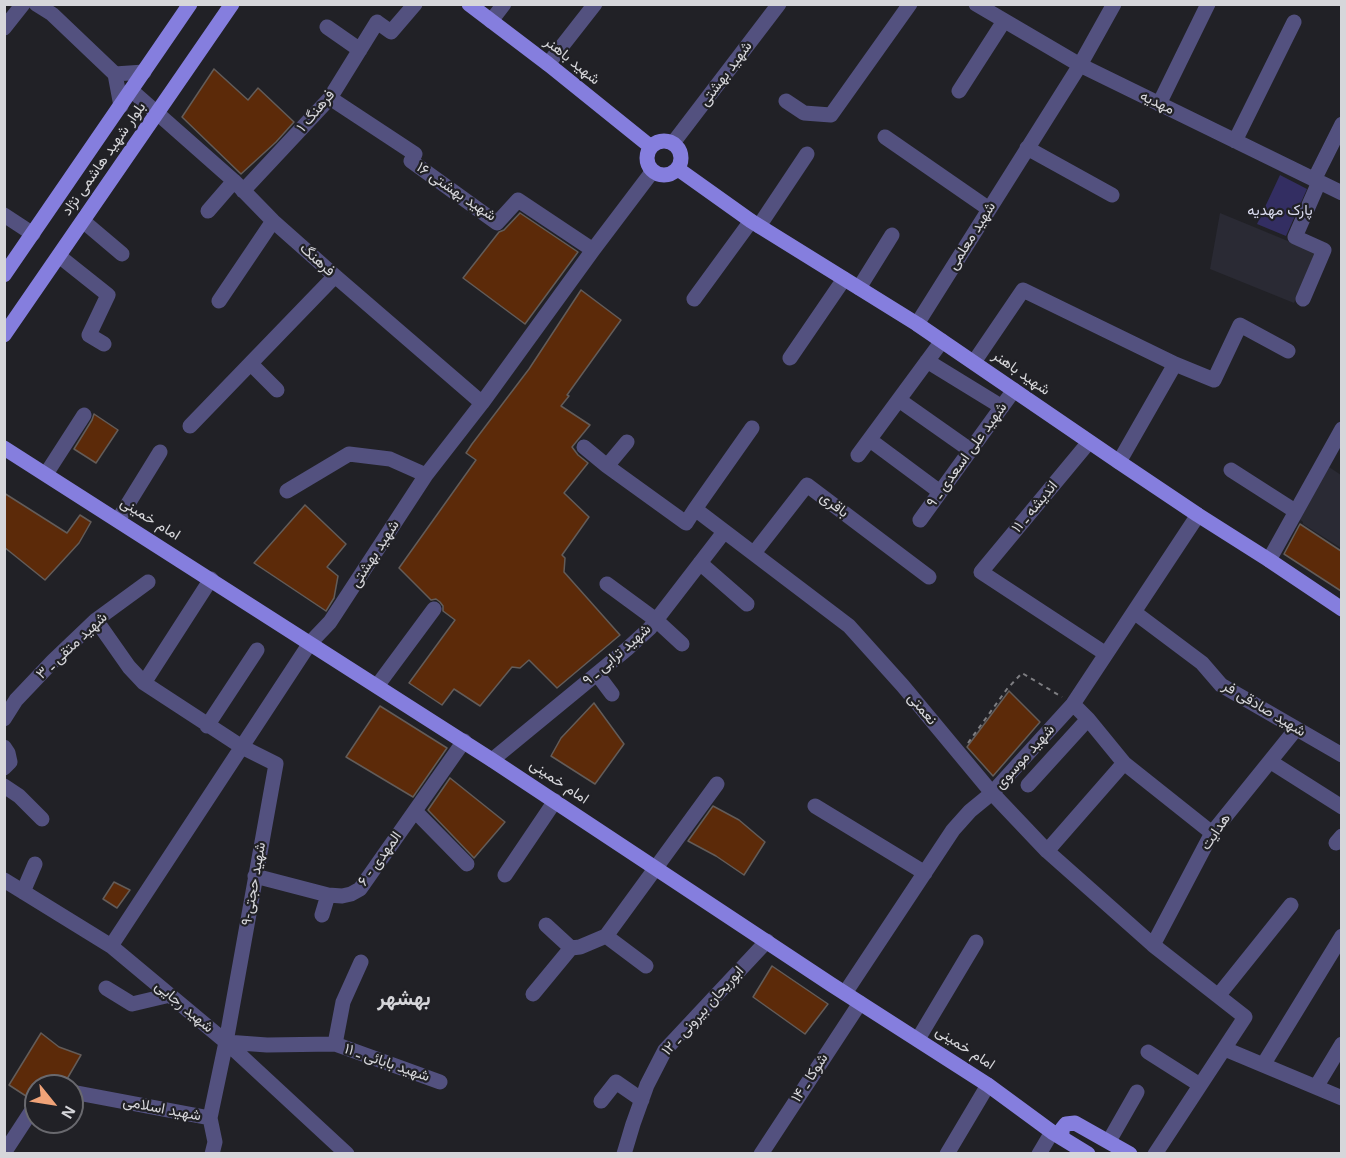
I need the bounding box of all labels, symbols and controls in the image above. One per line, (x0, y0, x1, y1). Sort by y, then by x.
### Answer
street label: شهید باهنر (540, 33, 604, 89)
street label: شهید بهشتی (696, 38, 756, 110)
street label: فرهنگ ۱ (293, 86, 339, 136)
street label: مهدیه (1137, 87, 1177, 119)
street label: بلوار شهید هاشمی نژاد (58, 99, 150, 219)
street label: شهید بهشتی ۱۶ (413, 159, 499, 225)
street label: شهید معلمی (944, 199, 1000, 273)
park label: پارک مهدیه (1247, 202, 1313, 220)
street label: فرهنگ (296, 240, 338, 280)
street label: شهید باهنر (989, 347, 1053, 399)
street label: شهید علی اسعدی ـ ۹ (923, 399, 1011, 511)
street label: اندیشه ـ ۱۱ (1008, 477, 1062, 537)
street label: باقری (816, 488, 852, 522)
street label: امام خمینی (117, 494, 183, 544)
street label: شهید بهشتی (347, 517, 403, 591)
street label: شهید متقی ـ ۳ (33, 609, 111, 683)
street label: شهید ترابی ـ ۹ (579, 620, 655, 690)
street label: شهید صادقی فر (1219, 677, 1309, 741)
street label: نعمتی (903, 689, 941, 729)
street label: شهید موسوی (991, 721, 1059, 793)
street label: امام خمینی (526, 756, 592, 808)
street label: هدایت (1197, 810, 1235, 854)
street label: المهدی - ۶ (354, 828, 406, 890)
street label: شهید حجتی-۹ (238, 841, 270, 927)
street label: ابوریحان بیرونی ـ ۱۲ (658, 963, 748, 1059)
street label: شهید رجایی (151, 977, 217, 1037)
district label: بهشهر (377, 986, 431, 1012)
street label: امام خمینی (932, 1022, 998, 1074)
street label: شهید بابائی ـ ۱۱ (342, 1040, 432, 1086)
street label: شوکا ـ ۱۴ (788, 1050, 832, 1106)
north arrow (24, 1074, 84, 1134)
street label: شهید اسلامی (121, 1093, 203, 1125)
text: N (58, 1103, 79, 1122)

